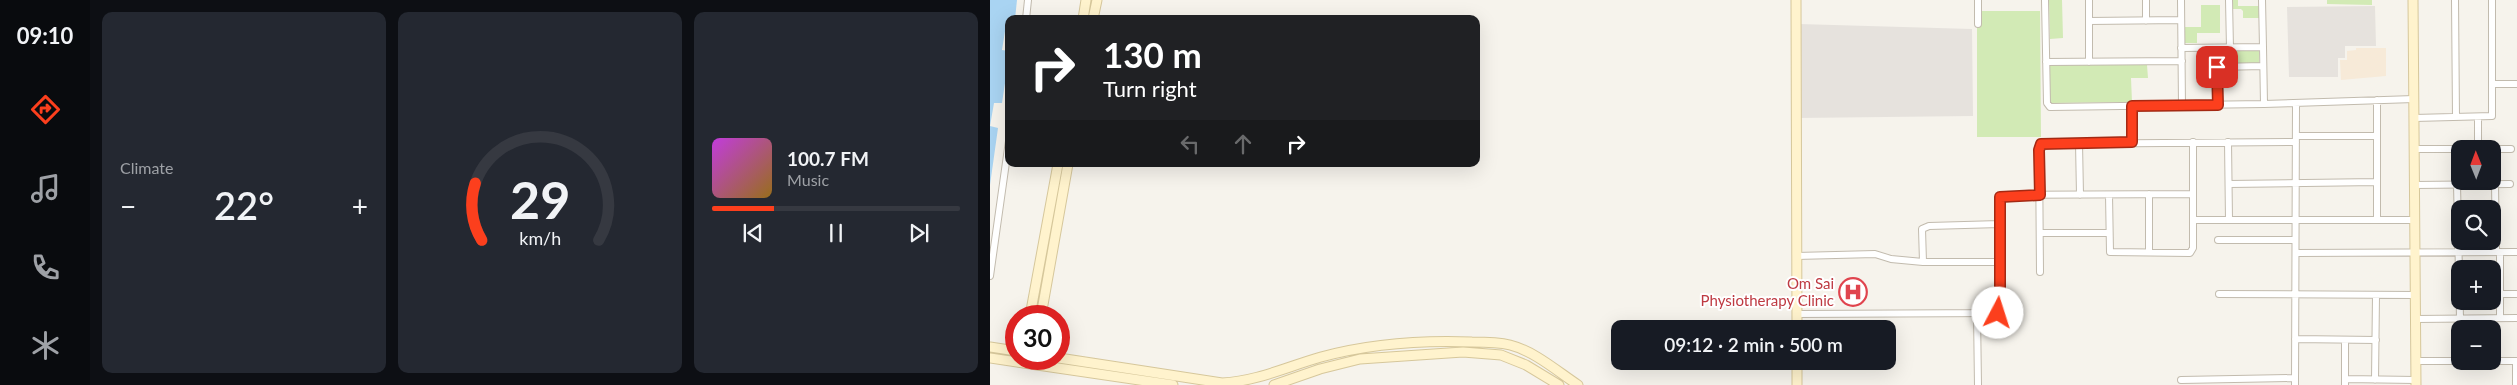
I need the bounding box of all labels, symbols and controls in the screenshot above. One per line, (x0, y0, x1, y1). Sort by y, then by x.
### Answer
text: 09:10 (17, 22, 73, 49)
text: 130 m (1103, 33, 1202, 75)
icon: right (1020, 35, 1085, 100)
pin (2196, 46, 2238, 88)
icon: arrive (2203, 53, 2231, 81)
text: Turn right (1103, 75, 1197, 102)
icon: directions (28, 92, 63, 127)
icon: left (1176, 130, 1204, 158)
icon: ahead (1229, 130, 1257, 158)
icon: right (1282, 130, 1310, 158)
north arrow (2451, 140, 2501, 190)
map controls (2451, 140, 2501, 370)
text: 100.7 FM (787, 147, 869, 170)
text: Climate (120, 158, 173, 177)
text: 29 (510, 168, 570, 230)
text: Music (787, 170, 829, 189)
icon: music (28, 171, 63, 206)
text: 22° (214, 182, 274, 228)
text: − (120, 189, 136, 223)
text: + (352, 189, 368, 223)
button: search (2451, 200, 2501, 250)
icon: previous (739, 219, 767, 247)
icon: pause (822, 219, 850, 247)
icon: next (905, 219, 933, 247)
text: km/h (519, 227, 561, 249)
icon: phone (28, 250, 63, 285)
button: + (2451, 260, 2501, 310)
place label: Om Sai Physiotherapy Clinic (1701, 274, 1834, 309)
hospital icon: Om Sai Physiotherapy Clinic (1838, 277, 1868, 307)
position arrow (1971, 286, 2023, 338)
speed limit sign: 30 (1005, 305, 1070, 370)
button: − (2451, 320, 2501, 370)
icon: climate (28, 328, 63, 363)
text: 09:12 · 2 min · 500 m (1664, 333, 1843, 356)

